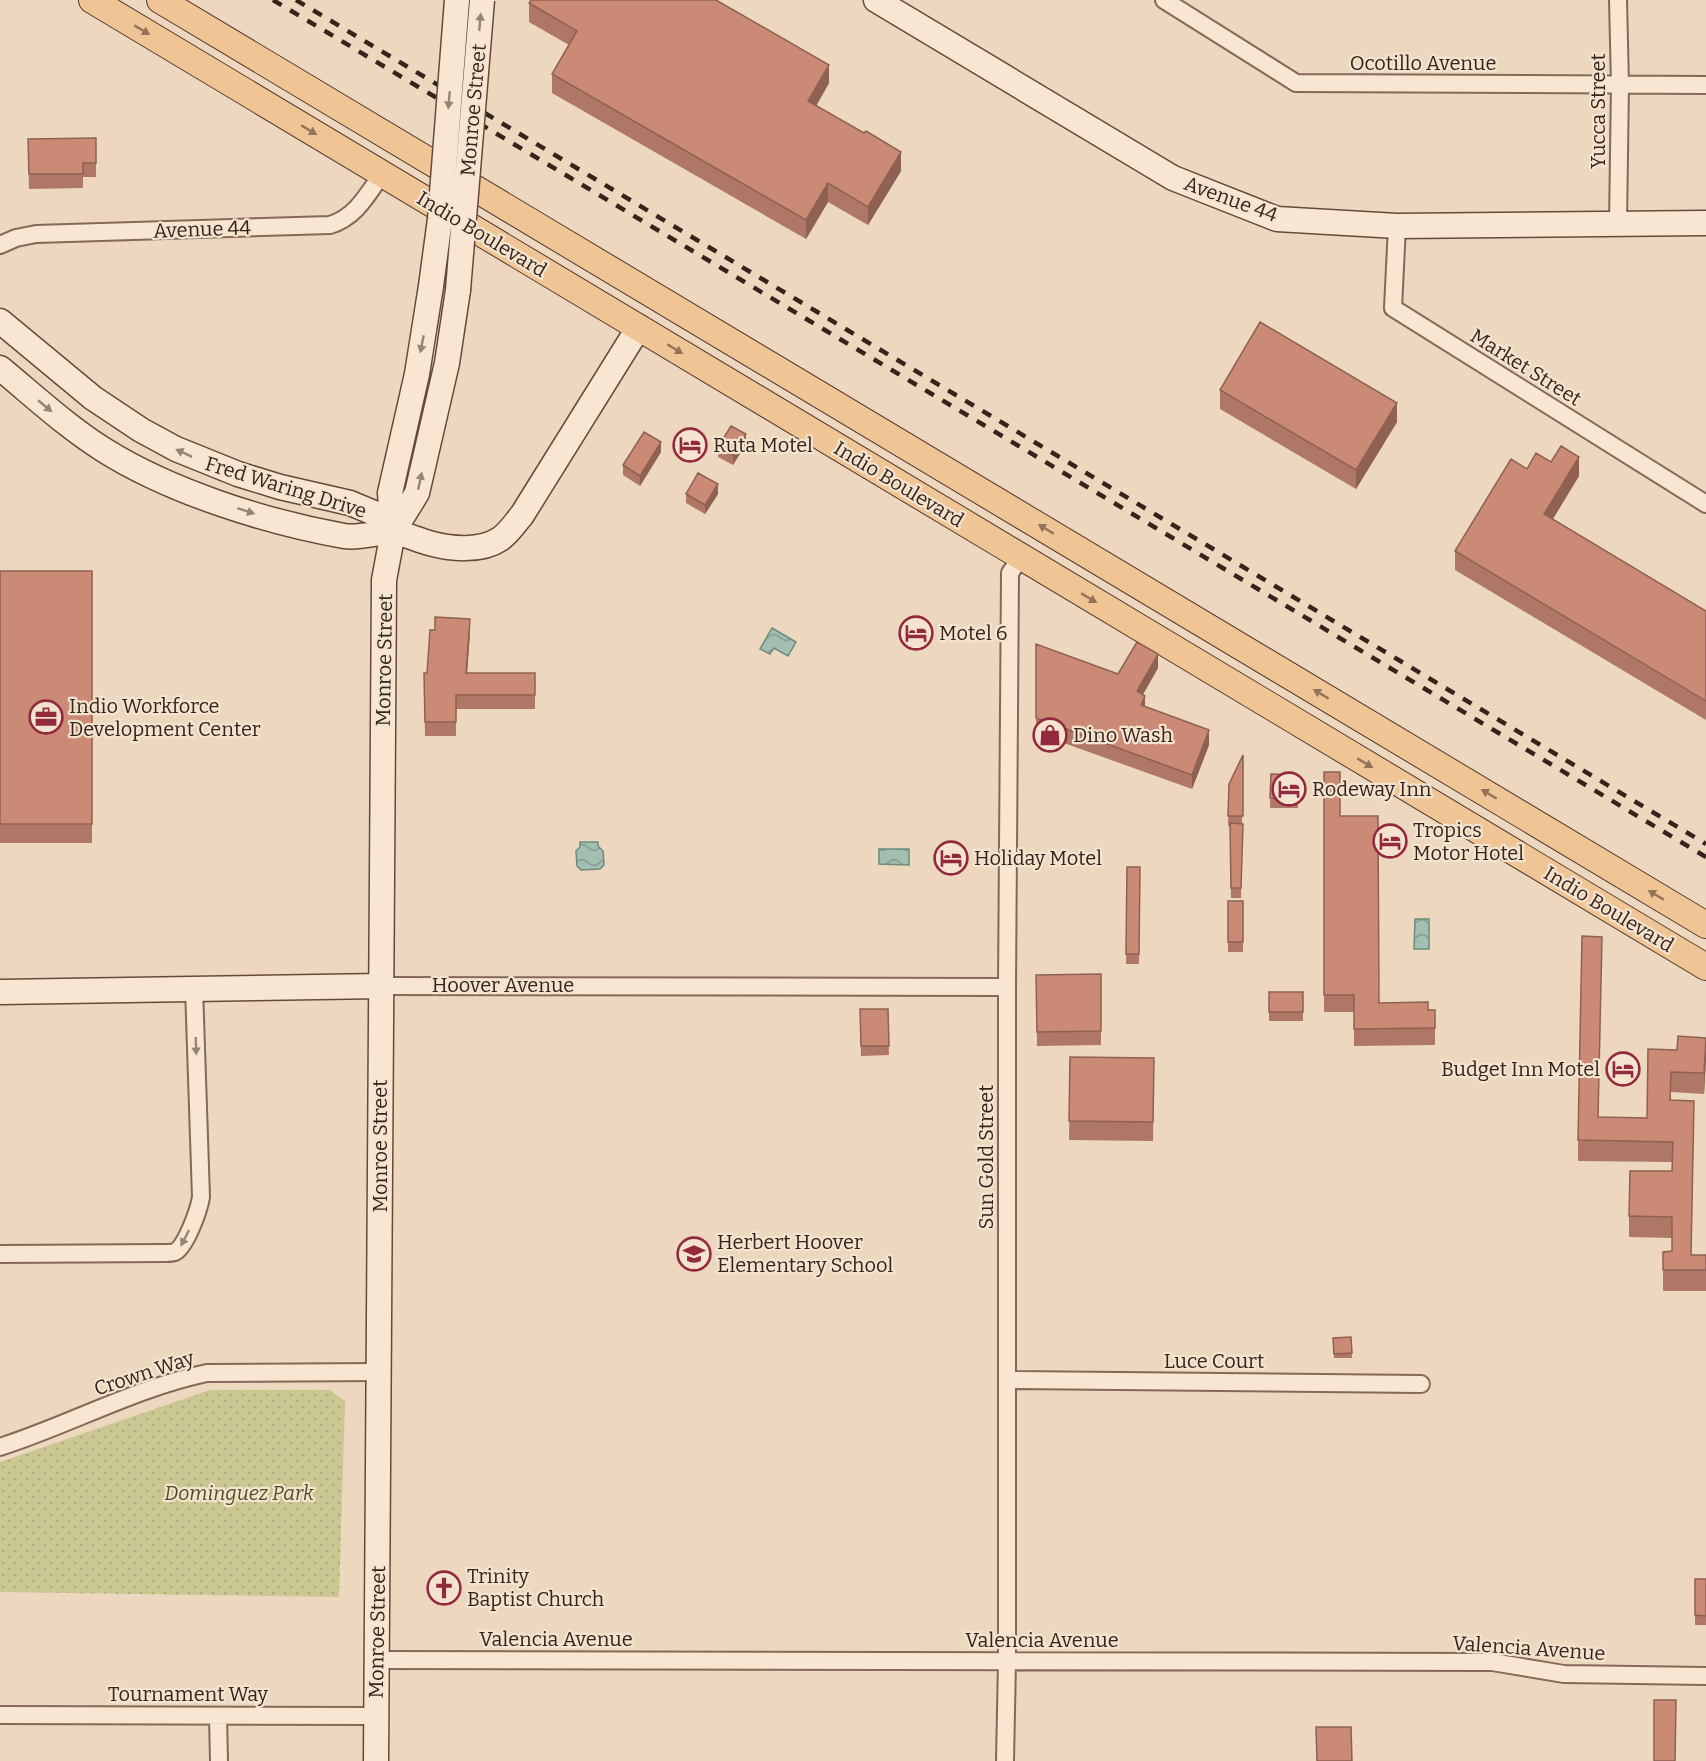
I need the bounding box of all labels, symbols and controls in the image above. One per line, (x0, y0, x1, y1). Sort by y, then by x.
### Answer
one-way arrow (475, 12, 485, 31)
one-way arrow (134, 25, 151, 35)
street label: Monroe Street (455, 43, 491, 177)
street label: Ocotillo Avenue (1350, 51, 1496, 75)
street label: Yucca Street (1586, 53, 1610, 169)
one-way arrow (444, 91, 454, 110)
one-way arrow (301, 125, 317, 136)
street label: Avenue 44 (1181, 171, 1281, 227)
street label: Indio Boulevard (413, 186, 551, 282)
street label: Avenue 44 (153, 215, 252, 243)
street label: Market Street (1466, 323, 1586, 411)
one-way arrow (417, 335, 426, 354)
one-way arrow (667, 343, 683, 354)
one-way arrow (37, 399, 52, 412)
hotel icon: Ruta Motel (672, 427, 708, 463)
place label: Ruta Motel (713, 433, 813, 457)
street label: Indio Boulevard (830, 436, 968, 532)
one-way arrow (175, 448, 193, 458)
street label: Fred Waring Drive (202, 451, 370, 523)
one-way arrow (416, 471, 425, 490)
one-way arrow (237, 506, 255, 516)
one-way arrow (1038, 524, 1054, 535)
one-way arrow (1081, 592, 1097, 603)
street label: Monroe Street (371, 593, 397, 727)
hotel icon: Motel 6 (898, 615, 934, 651)
place label: Motel 6 (939, 621, 1007, 645)
one-way arrow (1313, 689, 1329, 700)
place label: Indio Workforce Development Center (69, 694, 261, 741)
office icon: Indio Workforce Development Center (28, 699, 64, 735)
shop icon: Dino Wash (1032, 717, 1068, 753)
place label: Dino Wash (1073, 723, 1173, 747)
one-way arrow (1357, 757, 1373, 768)
hotel icon: Rodeway Inn (1271, 771, 1307, 807)
place label: Rodeway Inn (1312, 777, 1432, 801)
one-way arrow (1481, 789, 1497, 800)
place label: Tropics Motor Hotel (1413, 818, 1524, 865)
hotel icon: Tropics Motor Hotel (1372, 823, 1408, 859)
hotel icon: Holiday Motel (933, 840, 969, 876)
place label: Holiday Motel (974, 846, 1102, 870)
street label: Indio Boulevard (1540, 861, 1678, 957)
one-way arrow (1648, 889, 1664, 900)
street label: Hoover Avenue (432, 973, 574, 997)
one-way arrow (192, 1037, 201, 1056)
hotel icon: Budget Inn Motel (1605, 1051, 1641, 1087)
place label: Budget Inn Motel (1441, 1057, 1600, 1081)
street label: Monroe Street (368, 1080, 392, 1212)
street label: Sun Gold Street (974, 1084, 998, 1230)
one-way arrow (180, 1230, 190, 1247)
place label: Herbert Hoover Elementary School (717, 1230, 894, 1277)
school or university icon: Herbert Hoover Elementary School (676, 1236, 712, 1272)
street label: Crown Way (91, 1345, 198, 1400)
street label: Luce Court (1164, 1349, 1264, 1373)
park label: Dominguez Park (164, 1481, 314, 1505)
place label: Trinity Baptist Church (467, 1564, 605, 1611)
street label: Monroe Street (364, 1565, 390, 1699)
church icon: Trinity Baptist Church (426, 1570, 462, 1606)
street label: Valencia Avenue (479, 1627, 633, 1651)
street label: Valencia Avenue (965, 1628, 1119, 1652)
street label: Valencia Avenue (1452, 1631, 1606, 1665)
street label: Tournament Way (108, 1682, 269, 1706)

